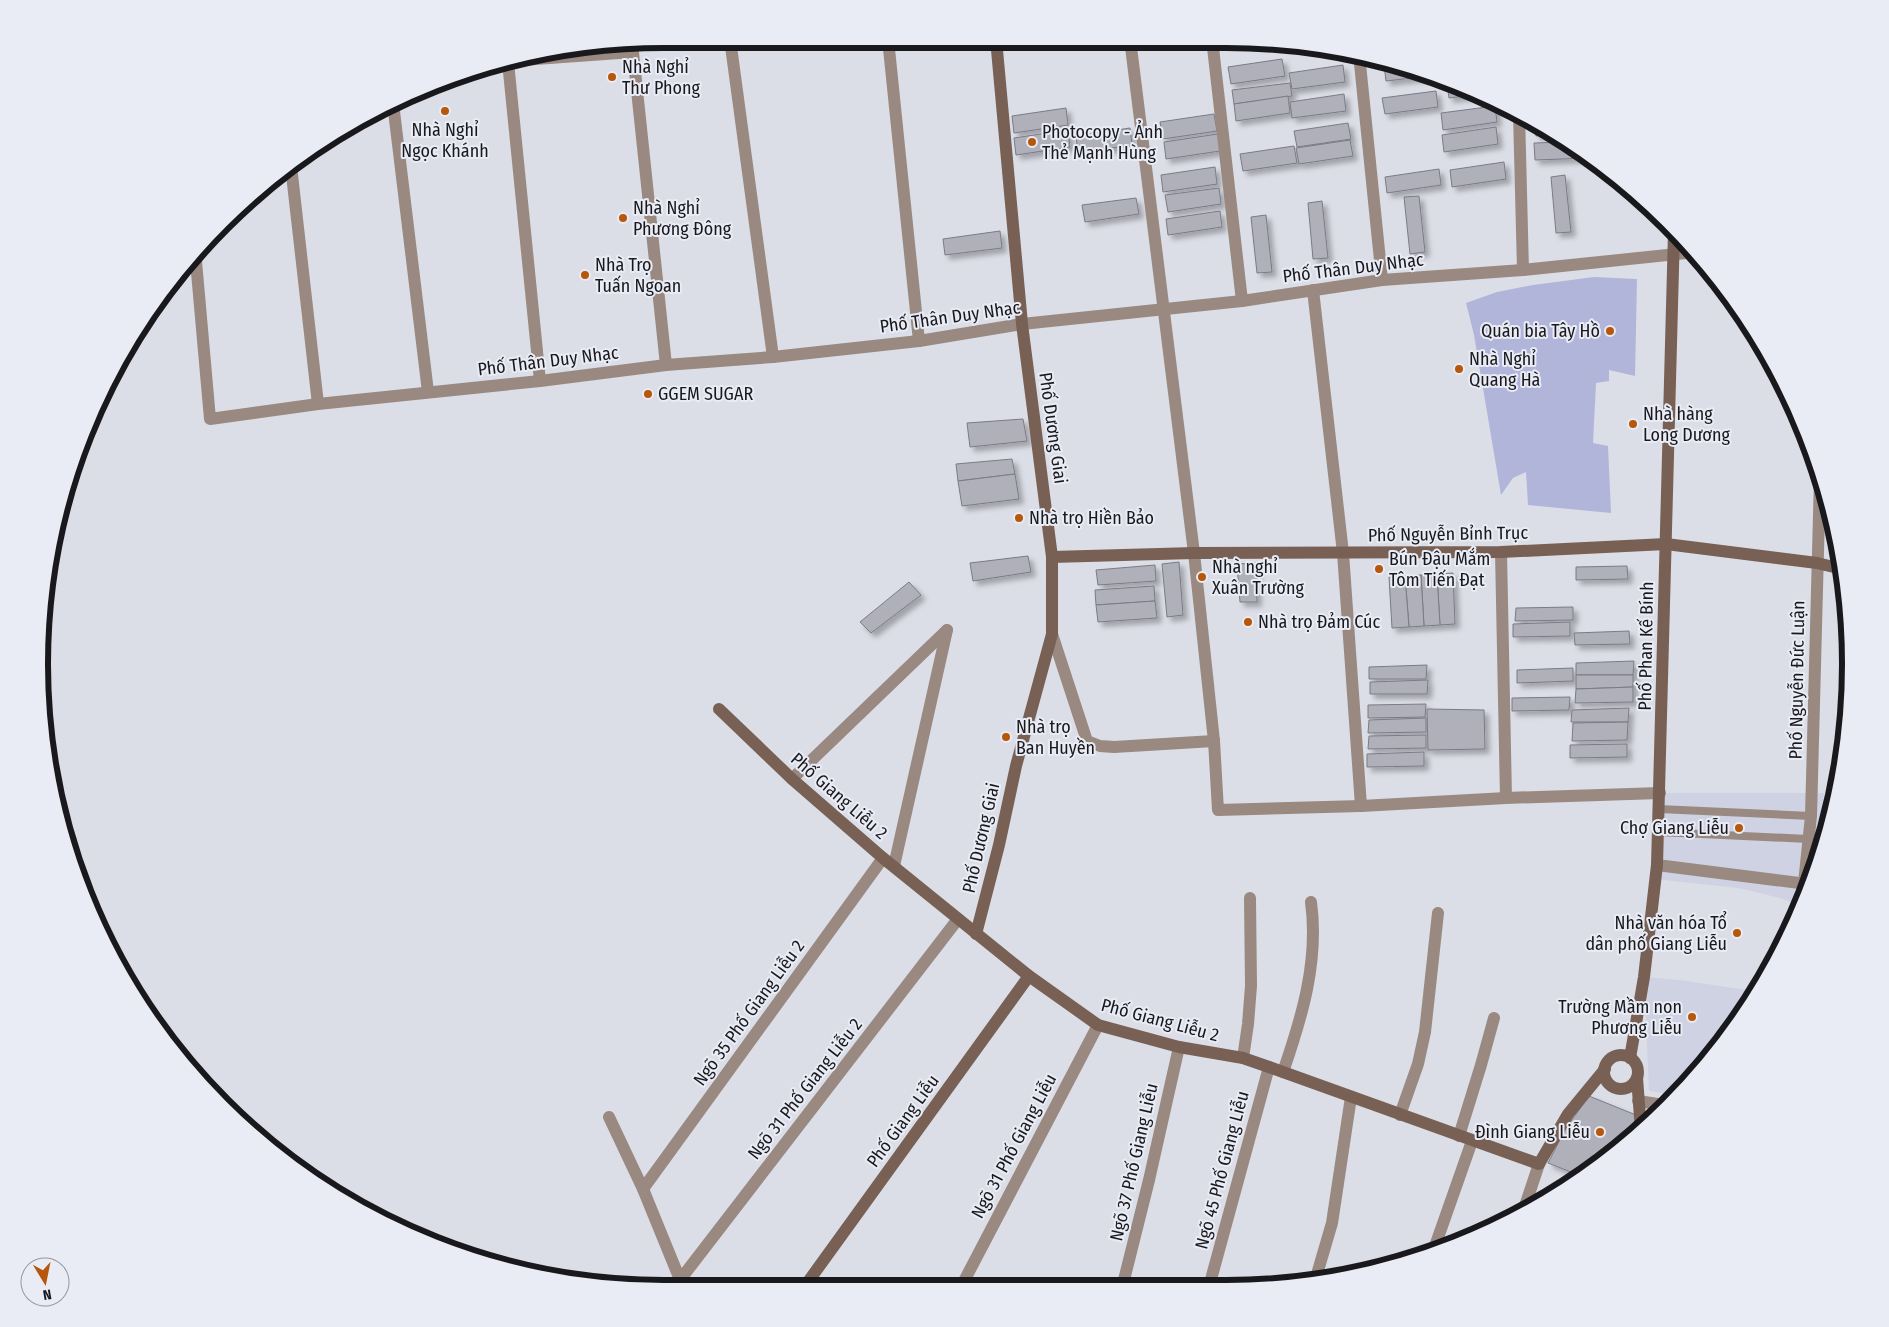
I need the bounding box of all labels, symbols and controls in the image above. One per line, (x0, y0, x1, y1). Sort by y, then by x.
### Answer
place label: Nhà Nghỉ Thư Phong (622, 56, 700, 99)
marker: Nhà Nghỉ Thư Phong (606, 71, 618, 83)
marker: Nhà Nghỉ Ngọc Khánh (439, 105, 451, 117)
place label: Nhà Nghỉ Ngọc Khánh (401, 119, 489, 162)
place label: Photocopy - Ảnh Thẻ Mạnh Hùng (1042, 120, 1163, 164)
marker: Photocopy - Ảnh Thẻ Mạnh Hùng (1026, 136, 1038, 148)
place label: Nhà Nghỉ Phương Đông (633, 197, 732, 240)
marker: Nhà Nghỉ Phương Đông (617, 212, 629, 224)
street label: Phố Thân Duy Nhạc (1281, 248, 1425, 288)
place label: Nhà Trọ Tuấn Ngoan (595, 254, 681, 297)
marker: Nhà Trọ Tuấn Ngoan (579, 269, 591, 281)
street label: Phố Thân Duy Nhạc (878, 296, 1022, 338)
place label: Quán bia Tây Hồ (1481, 320, 1600, 342)
marker: Quán bia Tây Hồ (1604, 325, 1616, 337)
street label: Phố Thân Duy Nhạc (476, 341, 620, 381)
place label: Nhà Nghỉ Quang Hà (1469, 348, 1541, 391)
marker: Nhà Nghỉ Quang Hà (1453, 363, 1465, 375)
street label: Phố Dương Giai (1034, 371, 1072, 485)
place label: GGEM SUGAR (658, 383, 753, 405)
marker: GGEM SUGAR (642, 388, 654, 400)
place label: Nhà hàng Long Dương (1643, 403, 1730, 446)
marker: Nhà hàng Long Dương (1627, 418, 1639, 430)
place label: Nhà trọ Hiền Bảo (1029, 507, 1154, 529)
marker: Nhà trọ Hiền Bảo (1013, 512, 1025, 524)
street label: Phố Nguyễn Bỉnh Trục (1368, 522, 1529, 546)
place label: Bún Đậu Mắm Tôm Tiến Đạt (1389, 547, 1490, 591)
place label: Nhà nghỉ Xuân Trường (1212, 556, 1304, 599)
marker: Bún Đậu Mắm Tôm Tiến Đạt (1373, 563, 1385, 575)
marker: Nhà nghỉ Xuân Trường (1196, 571, 1208, 583)
street label: Phố Phan Kế Bính (1634, 581, 1658, 711)
street label: Phố Nguyễn Đức Luận (1785, 600, 1809, 760)
place label: Nhà trọ Đảm Cúc (1258, 611, 1380, 633)
marker: Nhà trọ Đảm Cúc (1242, 616, 1254, 628)
place label: Nhà trọ Ban Huyền (1016, 716, 1095, 759)
marker: Nhà trọ Ban Huyền (1000, 731, 1012, 743)
street label: Phố Giang Liễu 2 (786, 748, 892, 844)
street label: Phố Dương Giai (958, 781, 1004, 895)
place label: Chợ Giang Liễu (1620, 817, 1729, 839)
marker: Chợ Giang Liễu (1733, 822, 1745, 834)
place label: Nhà văn hóa Tổ dân phố Giang Liễu (1585, 911, 1727, 955)
marker: Nhà văn hóa Tổ dân phố Giang Liễu (1731, 927, 1743, 939)
street label: Ngõ 35 Phố Giang Liễu 2 (689, 936, 809, 1090)
street label: Phố Giang Liễu 2 (1099, 994, 1221, 1046)
place label: Trường Mầm non Phương Liễu (1558, 996, 1682, 1039)
marker: Trường Mầm non Phương Liễu (1686, 1011, 1698, 1023)
street label: Ngõ 31 Phố Giang Liễu 2 (743, 1014, 867, 1164)
street label: Phố Giang Liễu (862, 1070, 944, 1172)
street label: Ngõ 31 Phố Giang Liễu (967, 1070, 1061, 1222)
street label: Ngõ 37 Phố Giang Liễu (1105, 1081, 1163, 1243)
street label: Ngõ 45 Phố Giang Liễu (1190, 1089, 1254, 1251)
place label: Đình Giang Liễu (1475, 1121, 1590, 1143)
marker: Đình Giang Liễu (1594, 1126, 1606, 1138)
north arrow (20, 1257, 70, 1307)
text: N (42, 1285, 53, 1303)

